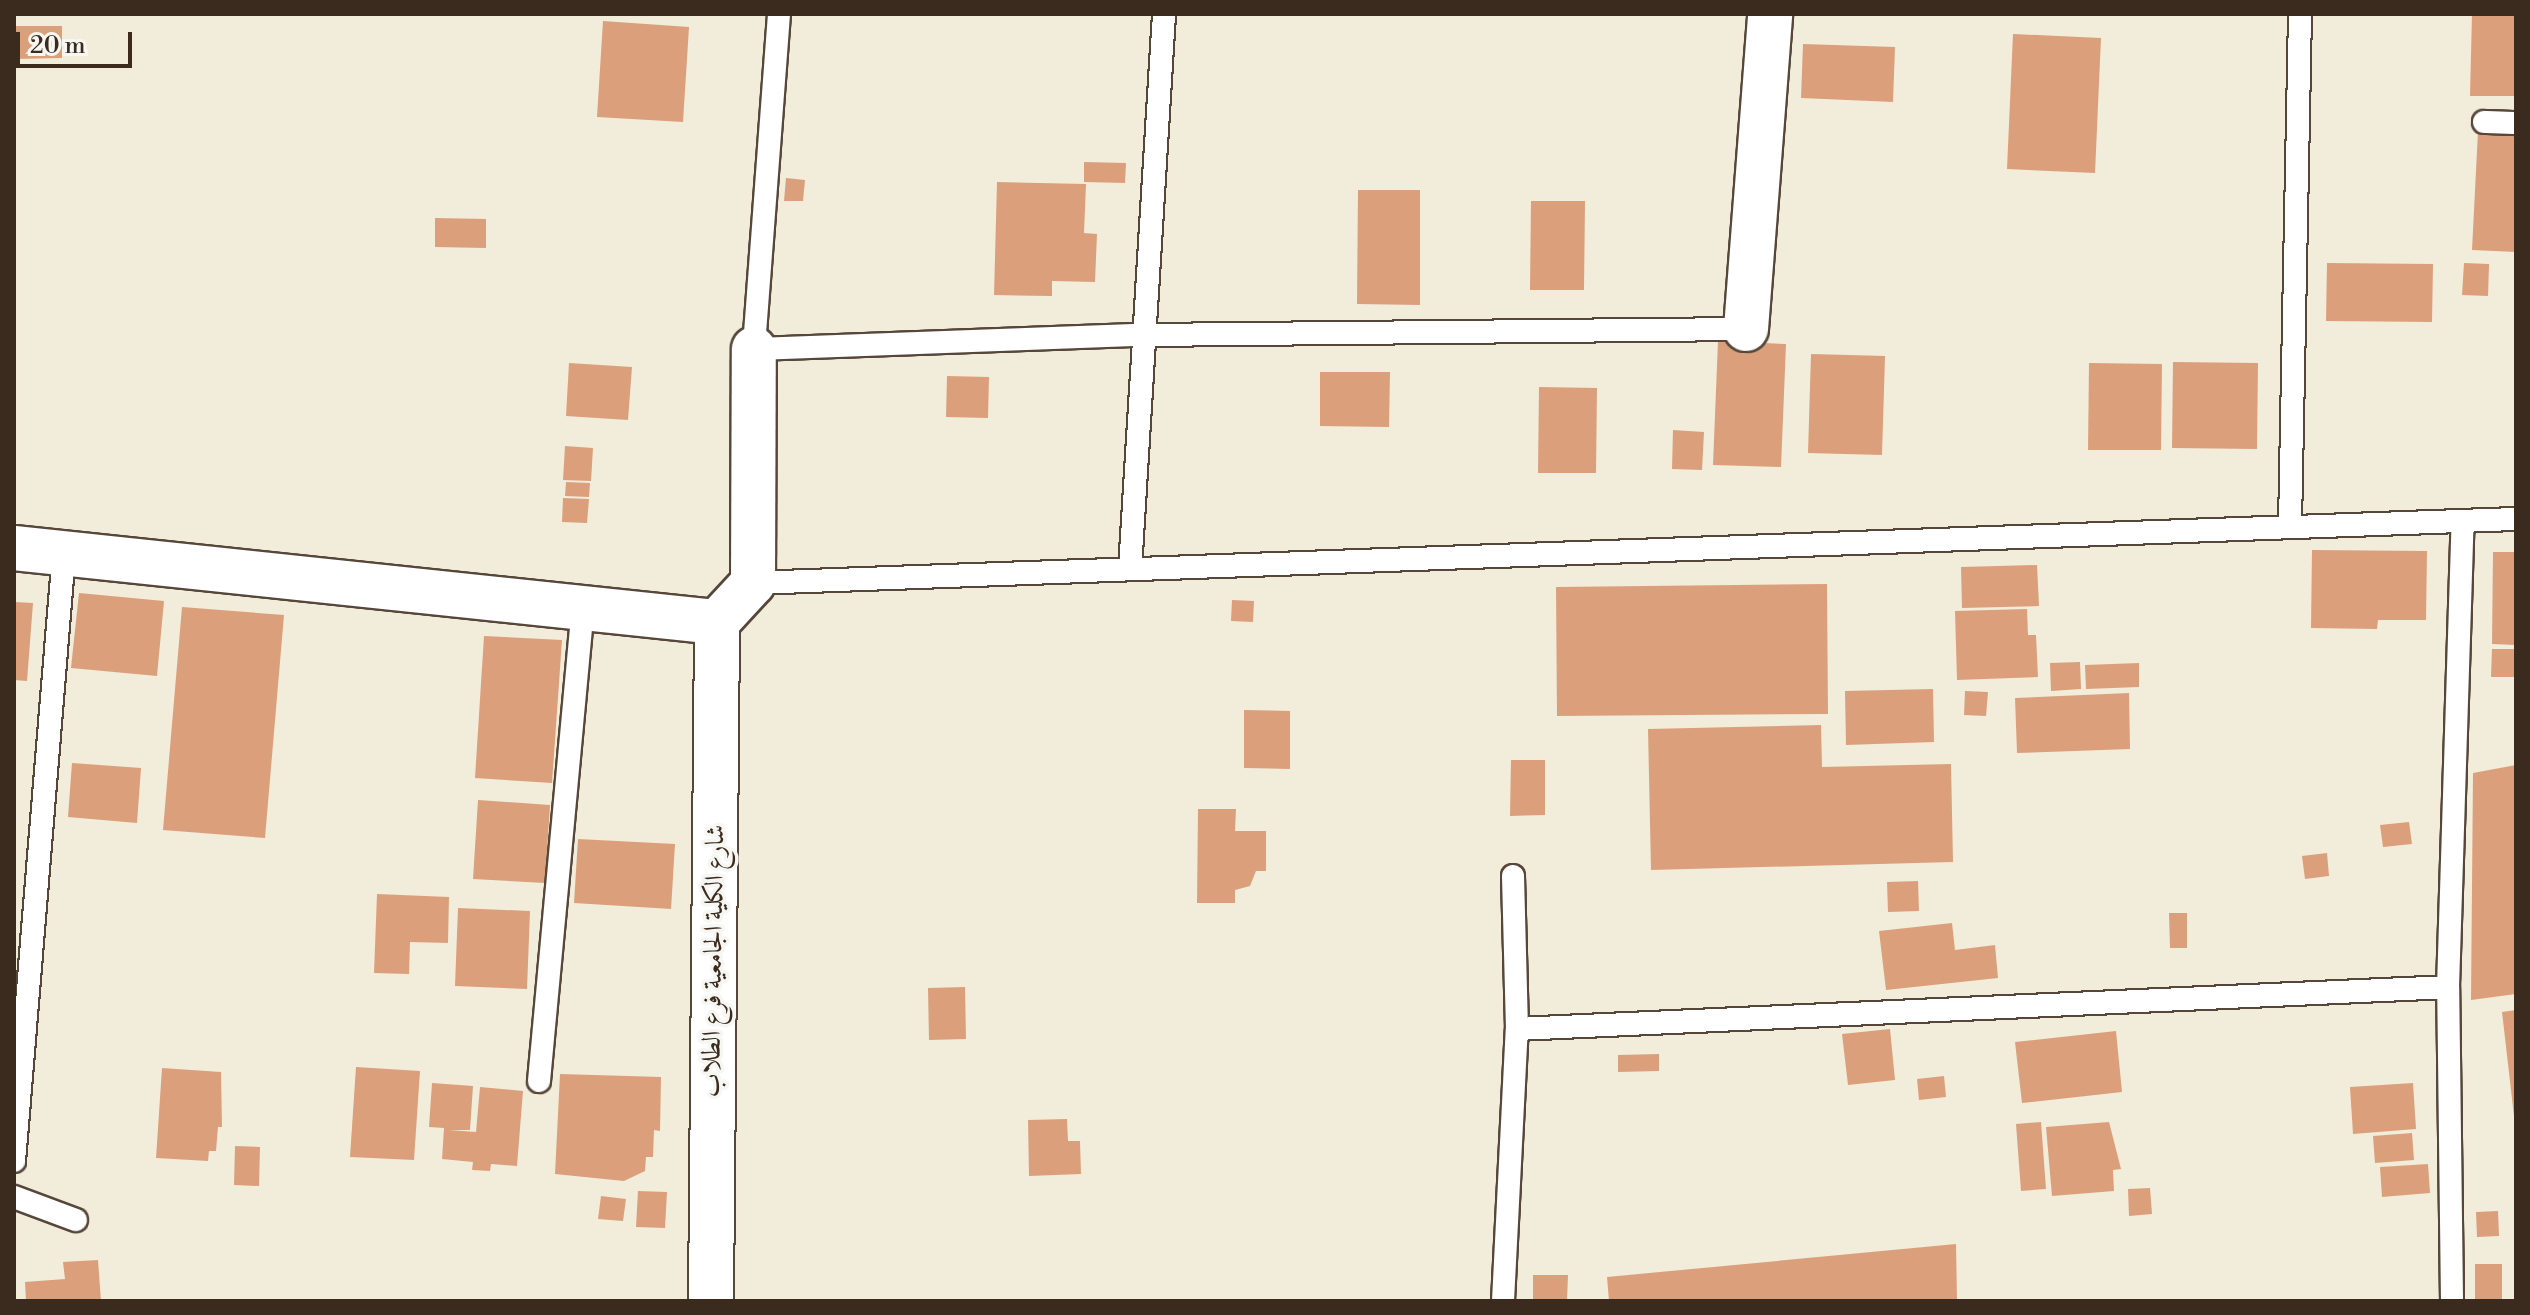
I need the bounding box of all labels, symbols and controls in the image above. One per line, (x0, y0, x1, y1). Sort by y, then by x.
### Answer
scale bar (20, 16, 136, 66)
text: 20 m (30, 31, 86, 61)
street label: شارع الكلية الجامعية فرع الطلاب (696, 824, 732, 1098)

